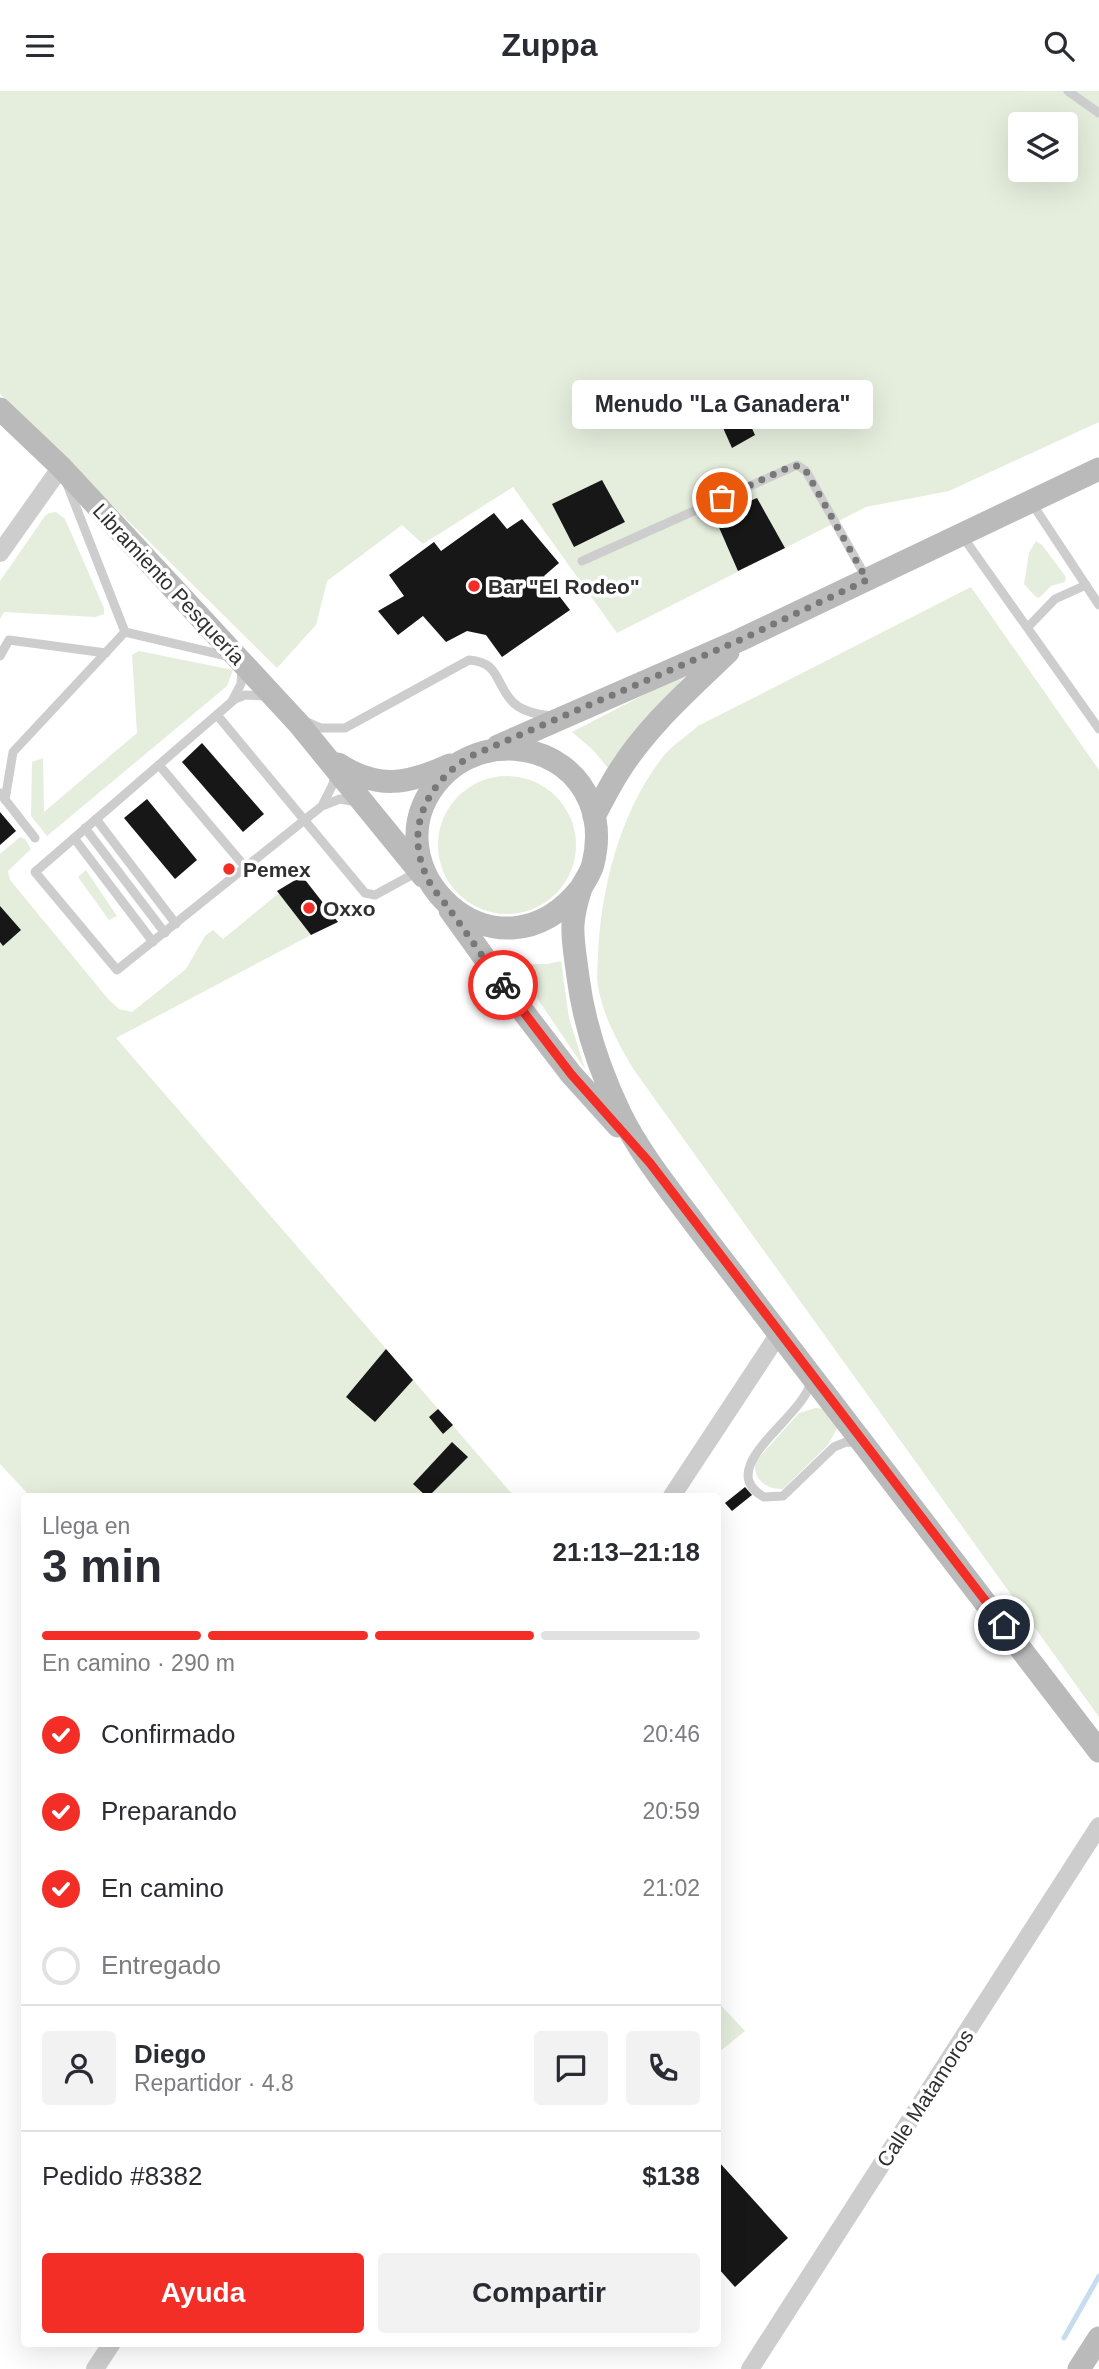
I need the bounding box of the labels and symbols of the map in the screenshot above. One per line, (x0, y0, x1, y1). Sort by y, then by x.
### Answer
callout: Menudo "La Ganadera" (572, 379, 872, 428)
pin (692, 468, 752, 528)
street label: Libramiento Pesquería (89, 499, 250, 669)
place label: Bar "El Rodeo" (488, 575, 640, 598)
marker: Bar "El Rodeo" (466, 578, 482, 594)
place label: Pemex (243, 858, 311, 881)
marker: Pemex (221, 861, 237, 877)
place label: Oxxo (323, 897, 376, 920)
marker: Oxxo (301, 900, 317, 916)
courier (468, 950, 538, 1020)
pin (974, 1595, 1034, 1655)
street label: Calle Matamoros (872, 2025, 978, 2171)

